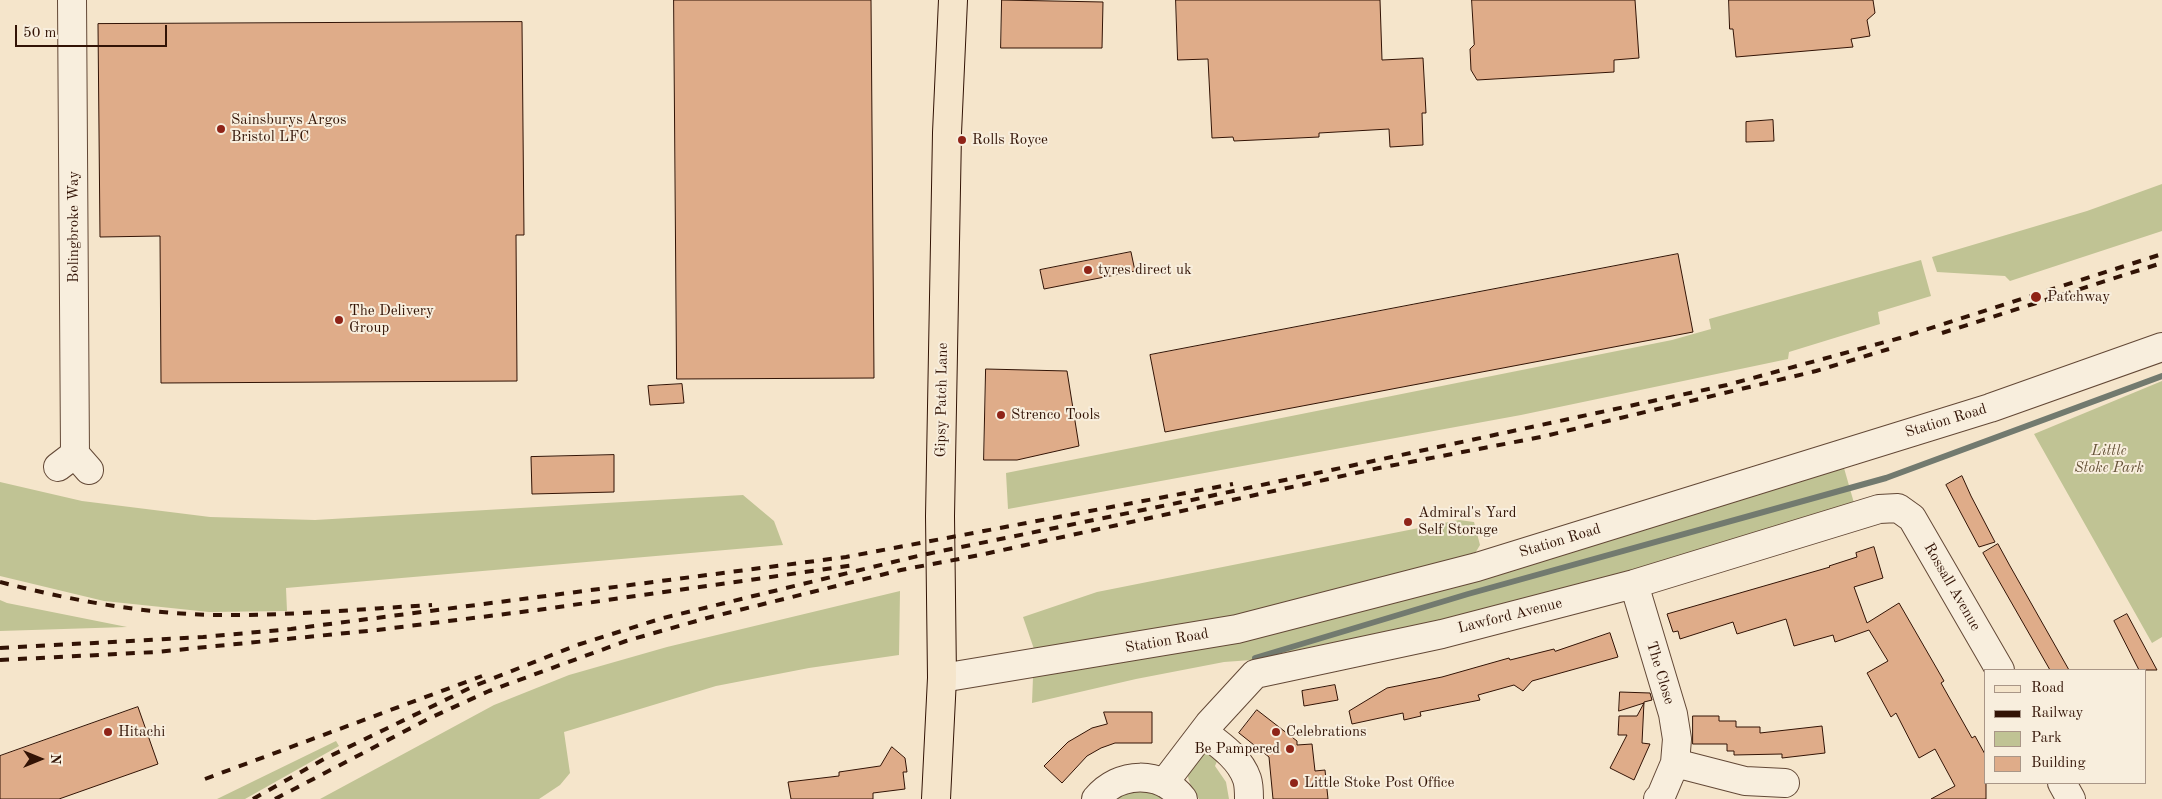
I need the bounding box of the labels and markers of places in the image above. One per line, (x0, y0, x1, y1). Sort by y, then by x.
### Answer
place label: Sainsburys Argos Bristol LFC (231, 111, 347, 146)
marker: Sainsburys Argos Bristol LFC (215, 123, 227, 135)
place label: Rolls Royce (972, 131, 1048, 149)
marker: Rolls Royce (956, 134, 968, 146)
place label: tyres direct uk (1098, 261, 1192, 279)
marker: tyres direct uk (1082, 264, 1094, 276)
place label: Patchway (2047, 288, 2110, 306)
marker: Patchway (2029, 290, 2043, 304)
place label: The Delivery Group (349, 302, 434, 337)
marker: The Delivery Group (333, 314, 345, 326)
place label: Strenco Tools (1011, 406, 1100, 424)
marker: Strenco Tools (995, 409, 1007, 421)
place label: Admiral's Yard Self Storage (1418, 504, 1517, 539)
marker: Admiral's Yard Self Storage (1402, 516, 1414, 528)
place label: Hitachi (118, 723, 165, 741)
place label: Celebrations (1286, 723, 1366, 741)
marker: Hitachi (102, 726, 114, 738)
marker: Celebrations (1270, 726, 1282, 738)
place label: Be Pampered (1194, 740, 1280, 758)
marker: Be Pampered (1284, 743, 1296, 755)
place label: Little Stoke Post Office (1304, 774, 1454, 792)
marker: Little Stoke Post Office (1288, 777, 1300, 789)

